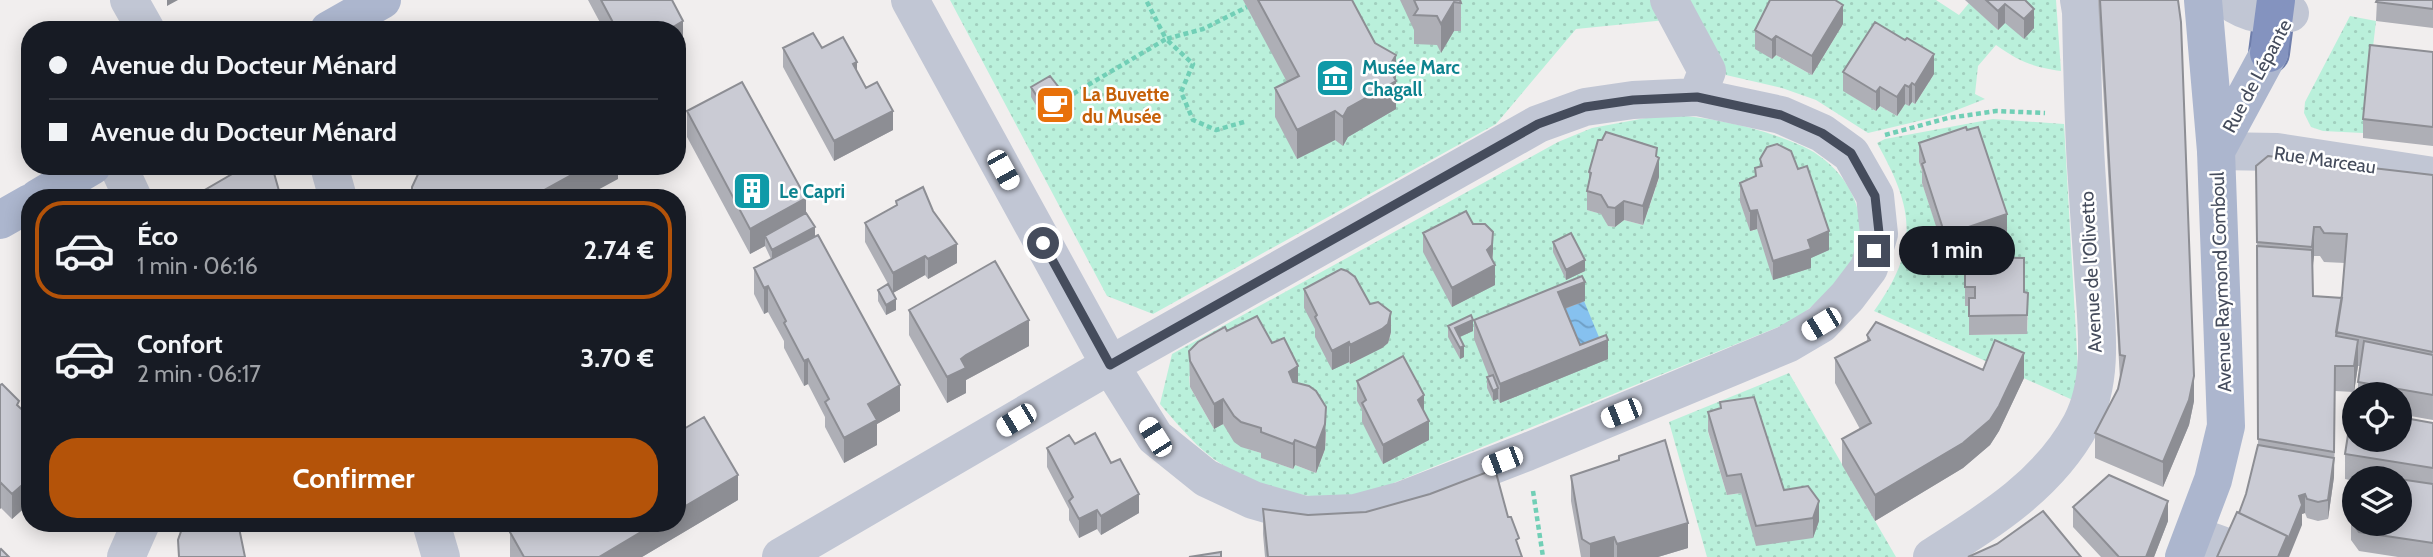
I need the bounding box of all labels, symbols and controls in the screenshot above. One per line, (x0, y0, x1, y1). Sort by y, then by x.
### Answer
street label: Rue de Lépante (2217, 15, 2297, 137)
text: Avenue du Docteur Ménard (91, 49, 397, 81)
place label: Musée Marc Chagall (1362, 56, 1460, 101)
museum icon: Musée Marc Chagall (1314, 57, 1356, 99)
place label: La Buvette du Musée (1082, 83, 1170, 128)
cafe icon: La Buvette du Musée (1034, 84, 1076, 126)
text: Avenue du Docteur Ménard (91, 116, 397, 148)
street label: Rue Marceau (2273, 141, 2377, 179)
car (984, 147, 1023, 193)
building icon: Le Capri (731, 170, 773, 212)
street label: Avenue Raymond Comboul (2206, 171, 2236, 393)
place label: Le Capri (779, 180, 845, 203)
street label: Avenue de l'Olivetto (2075, 191, 2107, 353)
icon: car (53, 219, 116, 282)
text: Éco (137, 220, 178, 252)
callout: 1 min (1898, 226, 2014, 276)
route start (1027, 227, 1059, 259)
text: 2.74 € (583, 234, 654, 266)
route end (1858, 235, 1890, 267)
text: 1 min (1931, 236, 1983, 264)
text: 1 min · 06:16 (137, 252, 258, 280)
car (1798, 304, 1845, 344)
icon: car (53, 327, 116, 390)
text: Confort (137, 328, 223, 360)
text: 3.70 € (580, 342, 654, 374)
text: 2 min · 06:17 (137, 360, 261, 388)
map controls (2342, 382, 2412, 536)
button: locate (2342, 382, 2412, 452)
car (1598, 395, 1645, 431)
car (993, 400, 1040, 440)
car (1135, 414, 1176, 460)
button: Confirmer (49, 438, 658, 518)
car (1479, 444, 1526, 478)
button: layers (2342, 466, 2412, 536)

